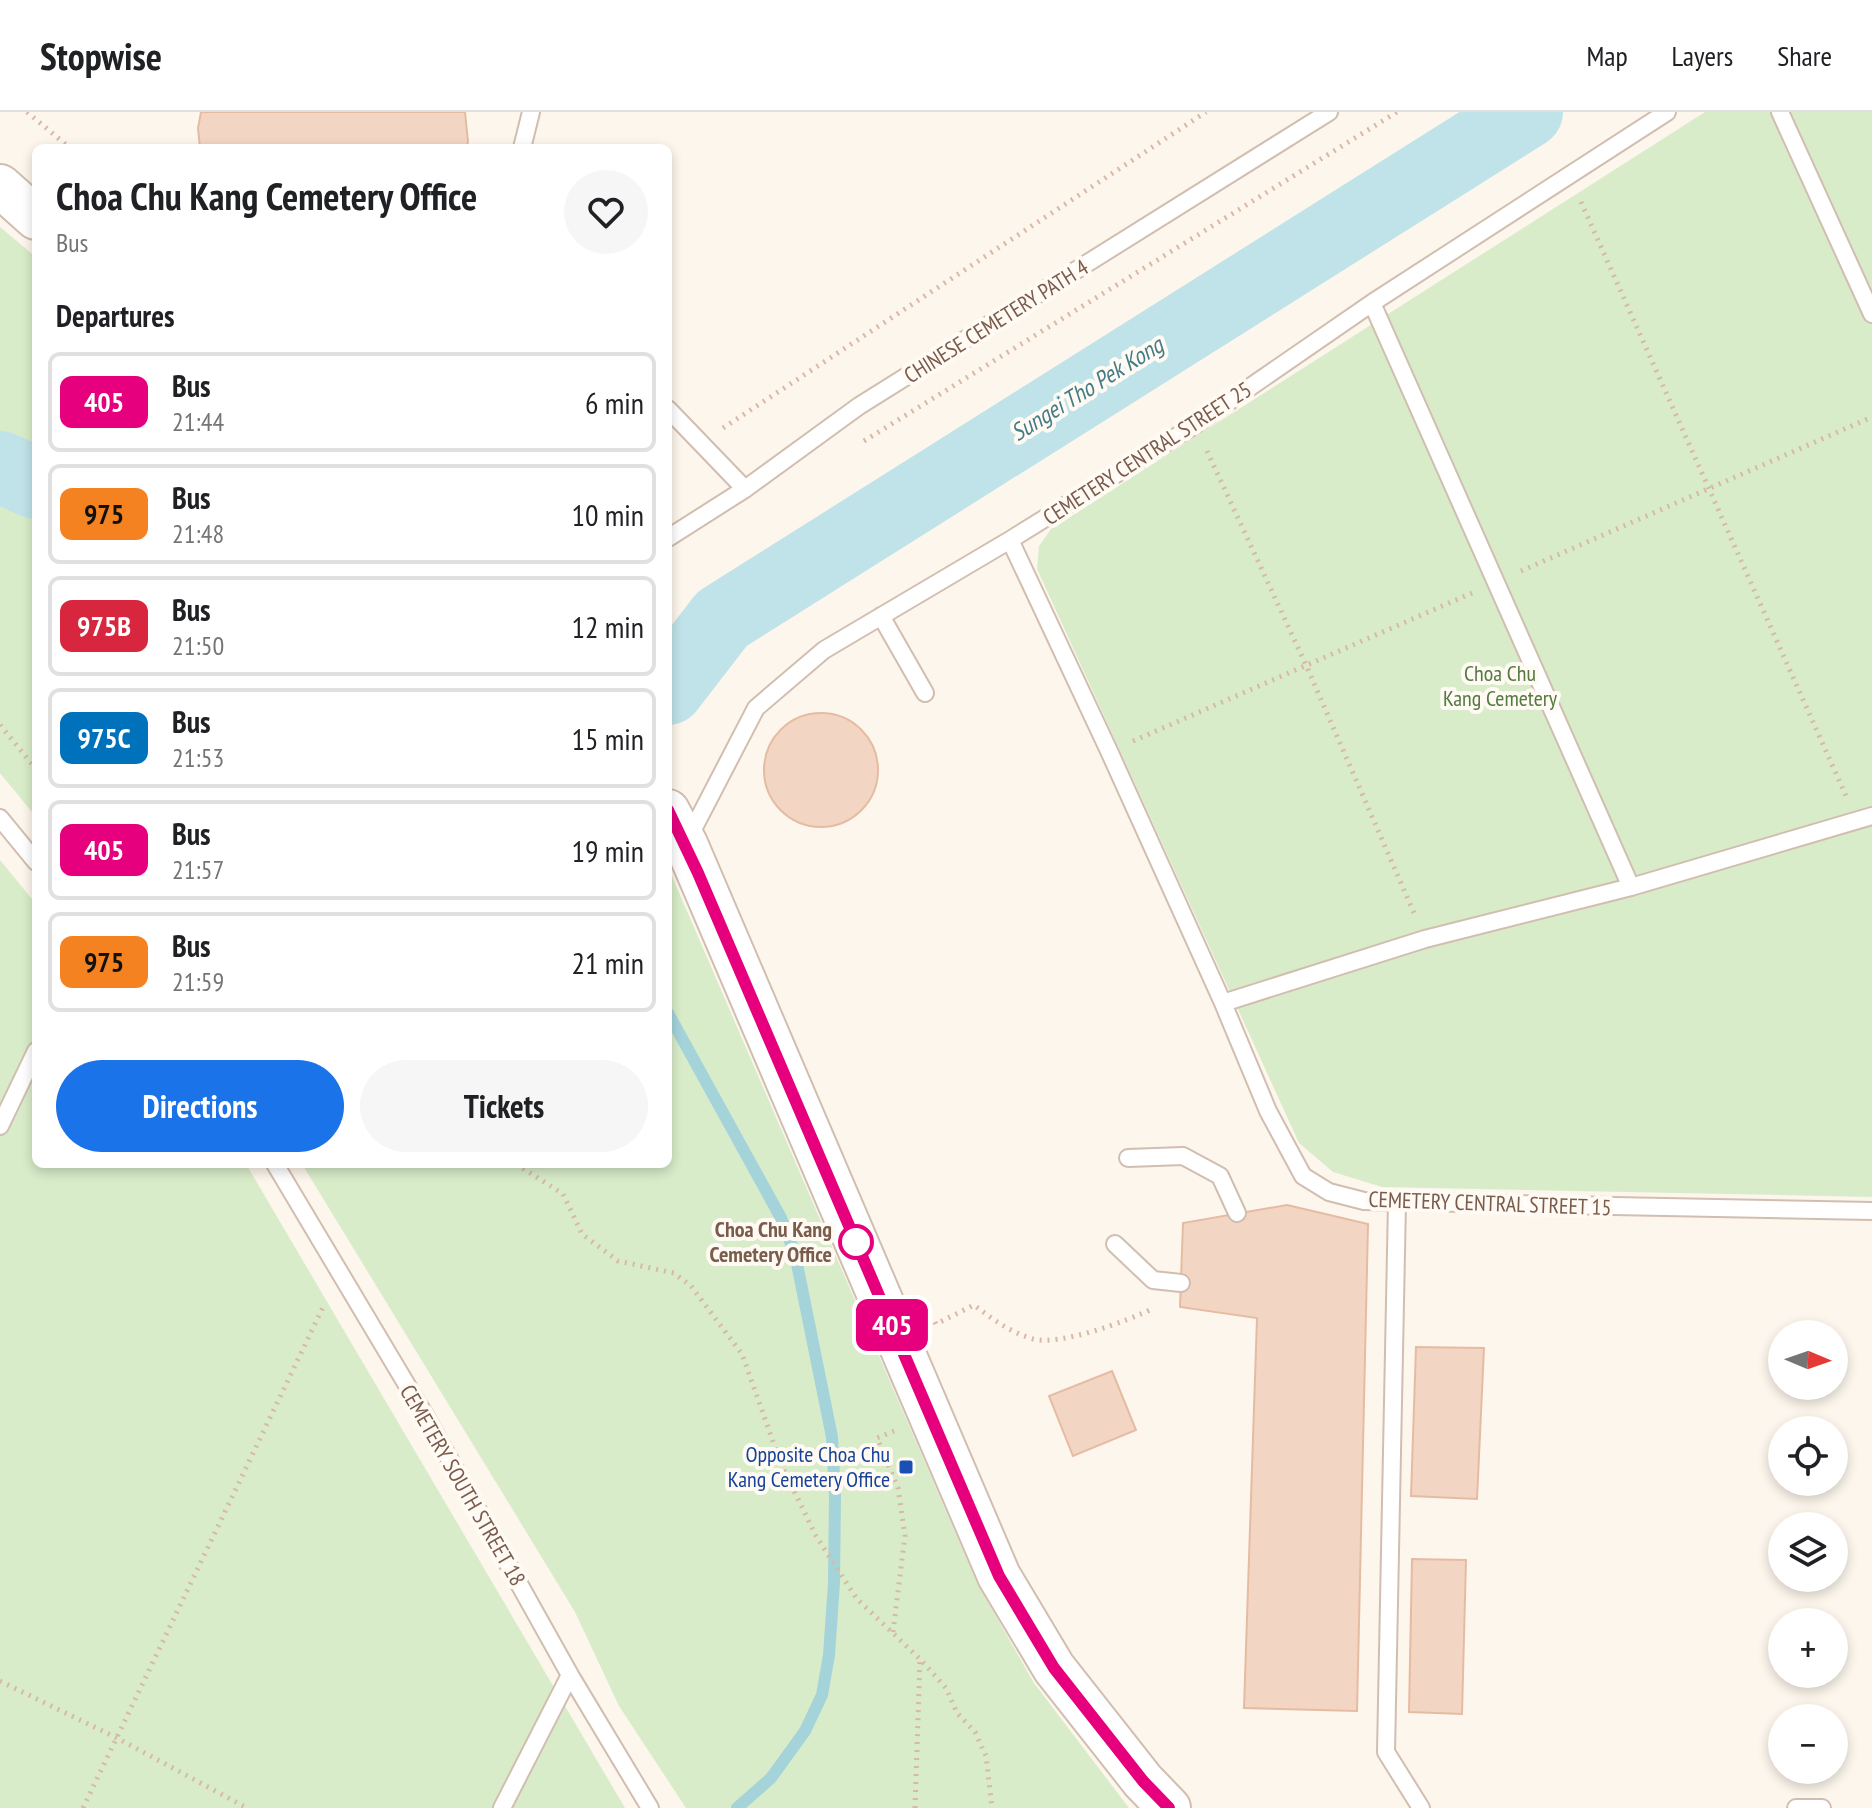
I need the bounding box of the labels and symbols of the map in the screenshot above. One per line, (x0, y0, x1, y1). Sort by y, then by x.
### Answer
street label: CHINESE CEMETERY PATH 4 (899, 253, 1093, 389)
water label: Sungei Tho Pek Kong (1005, 328, 1170, 448)
street label: CEMETERY CENTRAL STREET 25 (1037, 375, 1257, 531)
park label: Choa Chu Kang Cemetery (1443, 659, 1558, 712)
street label: CEMETERY CENTRAL STREET 15 (1368, 1185, 1612, 1221)
place label: Choa Chu Kang Cemetery Office (710, 1215, 832, 1268)
marker: Choa Chu Kang Cemetery Office (839, 1225, 873, 1259)
line badge: 405 (846, 1299, 938, 1351)
north arrow (1768, 1320, 1848, 1400)
street label: CEMETERY SOUTH STREET 18 (394, 1379, 532, 1591)
place label: Opposite Choa Chu Kang Cemetery Office (728, 1440, 890, 1493)
marker: Opposite Choa Chu Kang Cemetery Office (897, 1458, 915, 1476)

